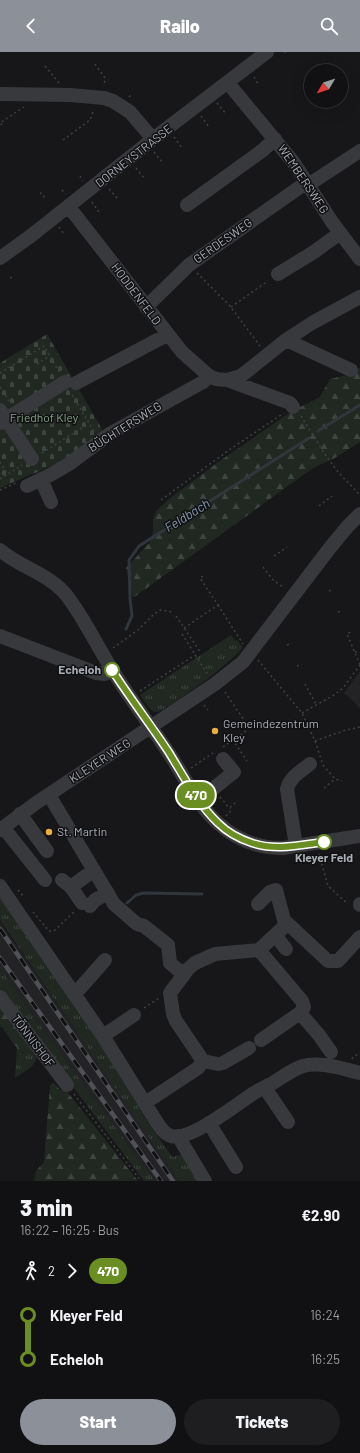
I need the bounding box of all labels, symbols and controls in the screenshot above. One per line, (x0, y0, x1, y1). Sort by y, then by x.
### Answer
icon: back (20, 15, 42, 37)
text: Railo (160, 15, 200, 37)
icon: search (318, 15, 340, 37)
north arrow (304, 64, 348, 108)
map controls (304, 64, 348, 108)
street label: DORNEYSTRASSE (92, 121, 175, 190)
street label: WEMBERSWEG (276, 141, 332, 216)
street label: GERDESWEG (190, 215, 255, 266)
street label: HODDENFELD (109, 260, 165, 327)
street label: BÜCHTERSWEG (85, 398, 164, 454)
park label: Friedhof Kley (10, 410, 79, 424)
water label: Feldbach (161, 495, 213, 535)
place label: Echeloh (58, 662, 101, 676)
marker: Echeloh (104, 662, 120, 678)
place label: Gemeindezentrum Kley (223, 716, 319, 744)
marker: Gemeindezentrum Kley (210, 726, 220, 736)
street label: KLEYER WEG (66, 735, 133, 785)
line badge: 470 (173, 782, 219, 808)
text: 470 (185, 786, 207, 803)
place label: St. Martin (57, 824, 107, 838)
marker: St. Martin (44, 827, 54, 837)
marker: Kleyer Feld (316, 834, 332, 850)
place label: Kleyer Feld (295, 850, 353, 864)
street label: TÖNNISHOF (10, 1011, 58, 1070)
text: 3 min (20, 1194, 73, 1220)
text: €2.90 (302, 1206, 340, 1224)
text: 16:22 – 16:25 · Bus (20, 1222, 119, 1238)
icon: walk (20, 1260, 42, 1282)
icon: forward (61, 1260, 83, 1282)
text: 470 (97, 1262, 119, 1279)
text: 2 (48, 1263, 55, 1279)
text: Kleyer Feld (50, 1306, 123, 1324)
text: 16:24 (310, 1307, 340, 1323)
text: Echeloh (50, 1350, 103, 1368)
text: 16:25 (311, 1351, 340, 1367)
button: Start (20, 1399, 176, 1445)
button: Tickets (184, 1399, 340, 1445)

